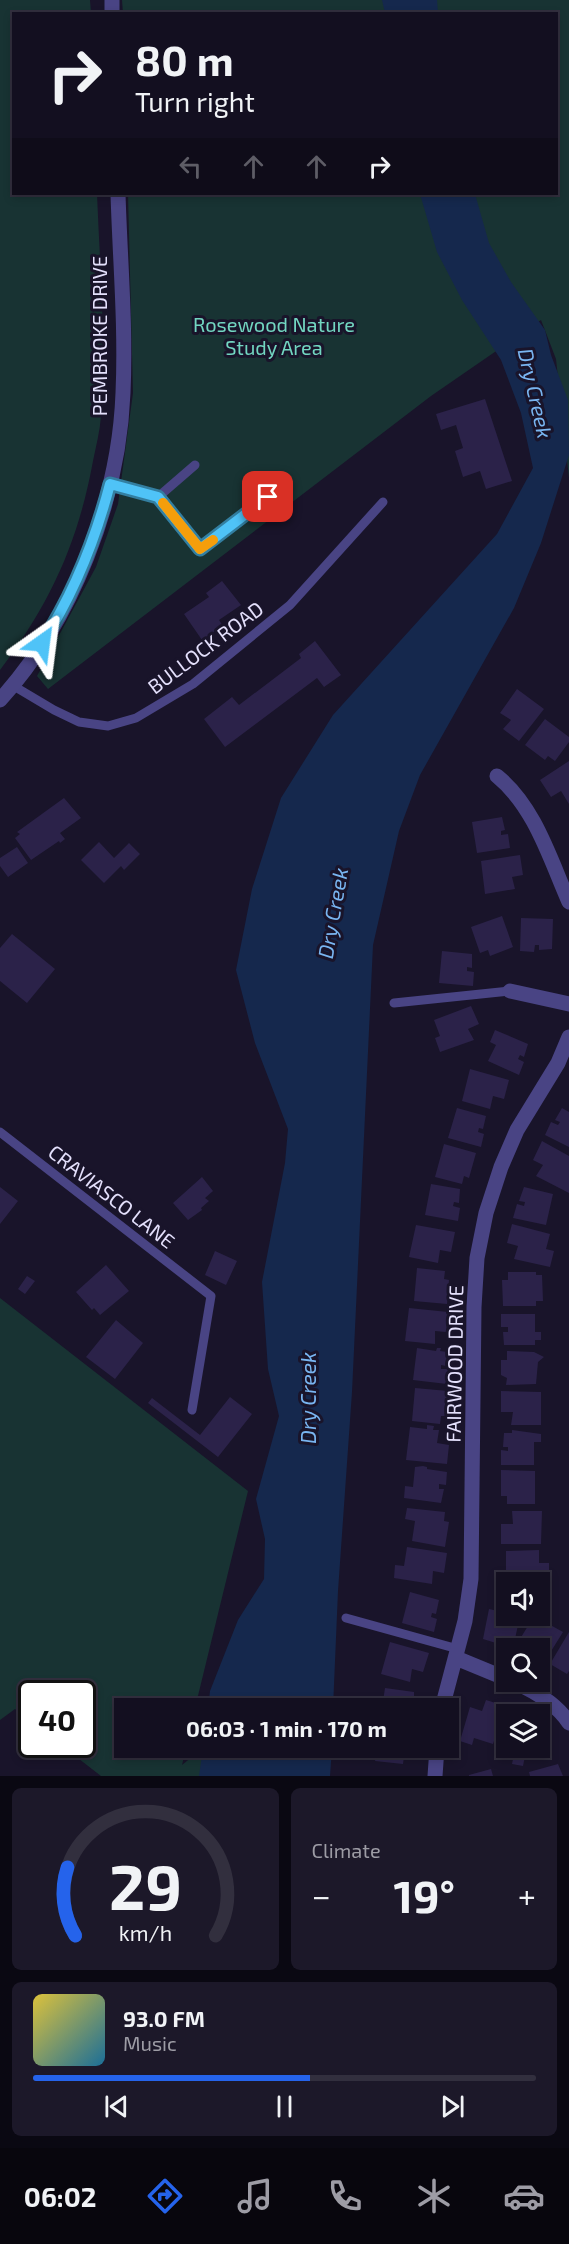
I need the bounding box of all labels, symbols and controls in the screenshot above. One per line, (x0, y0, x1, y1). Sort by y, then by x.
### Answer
text: 80 m (135, 34, 234, 84)
icon: right (36, 36, 114, 114)
text: Turn right (135, 85, 255, 117)
icon: left (174, 150, 207, 183)
icon: ahead (237, 150, 270, 183)
icon: ahead (300, 150, 333, 183)
icon: right (363, 150, 396, 183)
street label: PEMBROKE DRIVE (87, 256, 111, 416)
park label: Rosewood Nature Study Area (193, 312, 355, 359)
water label: Dry Creek (513, 345, 559, 441)
pin (242, 471, 293, 522)
icon: arrive (251, 480, 284, 513)
street label: BULLOCK ROAD (143, 596, 267, 698)
position arrow (10, 611, 74, 675)
water label: Dry Creek (312, 866, 353, 961)
street label: CRAVIASCO LANE (44, 1139, 180, 1253)
street label: FAIRWOOD DRIVE (441, 1285, 467, 1443)
water label: Dry Creek (295, 1352, 321, 1444)
map controls (496, 1572, 550, 1758)
button: sound (496, 1572, 550, 1626)
button: search (496, 1638, 550, 1692)
speed limit sign: 40 (18, 1680, 96, 1758)
button: layers (496, 1704, 550, 1758)
text: 06:03 · 1 min · 170 m (186, 1715, 387, 1741)
text: Climate (312, 1838, 381, 1862)
text: 29 (109, 1848, 182, 1923)
text: 19° (394, 1868, 455, 1922)
text: − (312, 1875, 331, 1915)
text: + (518, 1875, 536, 1915)
text: km/h (119, 1920, 172, 1945)
text: 93.0 FM (123, 2005, 205, 2031)
text: Music (123, 2031, 177, 2055)
icon: previous (100, 2090, 133, 2123)
icon: pause (268, 2090, 301, 2123)
icon: next (436, 2090, 469, 2123)
icon: directions (144, 2175, 186, 2217)
icon: music (234, 2175, 276, 2217)
icon: phone (324, 2175, 366, 2217)
icon: climate (413, 2175, 455, 2217)
icon: car (503, 2175, 545, 2217)
text: 06:02 (24, 2180, 97, 2212)

